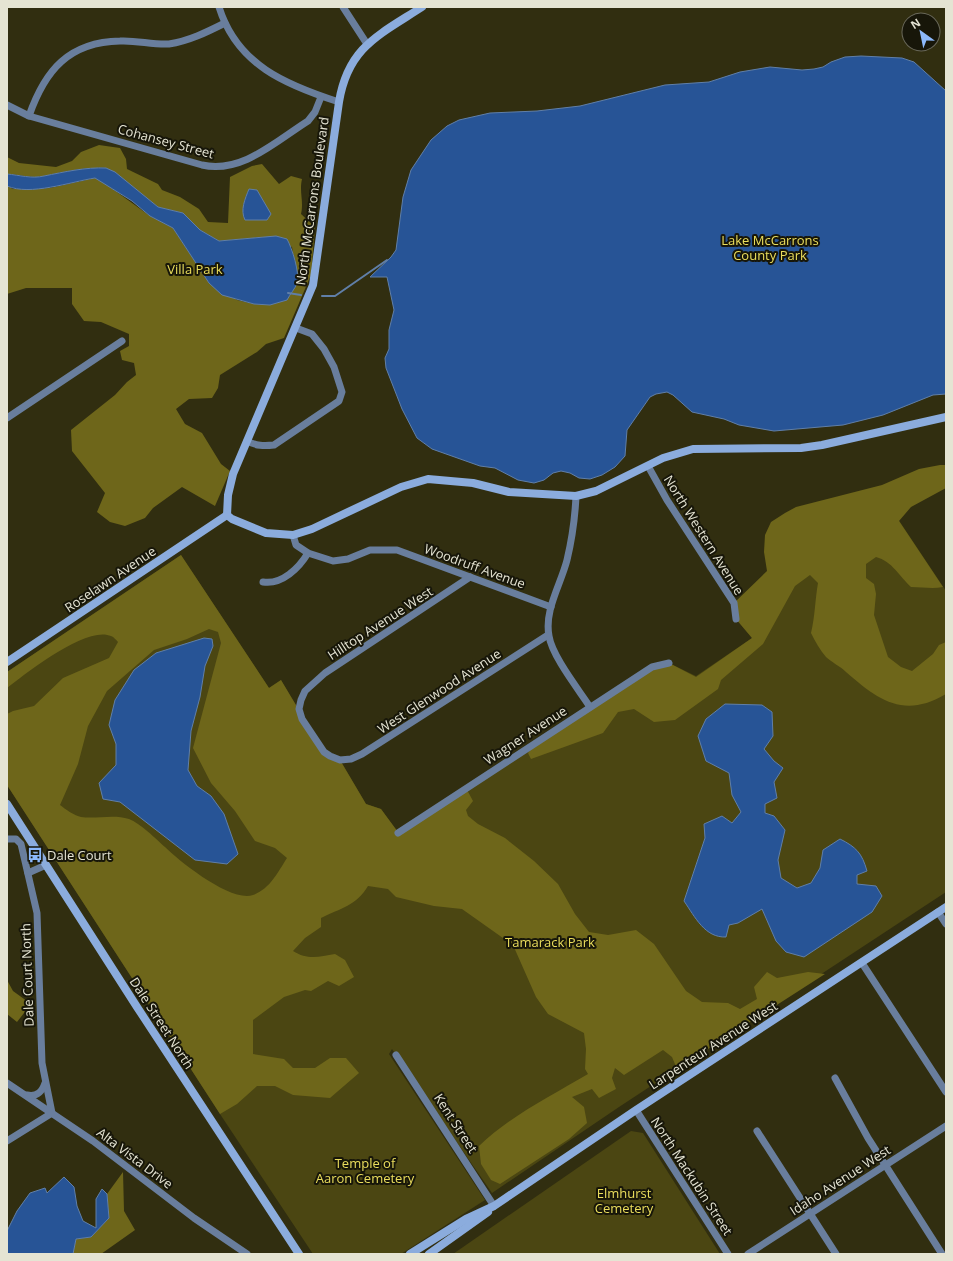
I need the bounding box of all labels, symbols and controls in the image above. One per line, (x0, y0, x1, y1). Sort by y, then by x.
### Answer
north arrow (901, 12, 941, 52)
text: N (907, 14, 923, 32)
street label: North McCarrons Boulevard (291, 116, 333, 286)
street label: Cohansey Street (116, 120, 216, 163)
park label: Lake McCarrons County Park (721, 231, 819, 264)
park label: Villa Park (167, 260, 223, 278)
street label: North Western Avenue (660, 472, 748, 598)
street label: Woodruff Avenue (422, 539, 528, 593)
street label: Roselawn Avenue (61, 542, 159, 616)
street label: Hilltop Avenue West (324, 582, 436, 664)
street label: West Glenwood Avenue (374, 644, 504, 738)
street label: Wagner Avenue (480, 701, 570, 769)
bus stop icon: Dale Court (26, 846, 44, 864)
place label: Dale Court (47, 846, 112, 864)
street label: Dale Court North (16, 923, 38, 1027)
park label: Tamarack Park (505, 933, 595, 951)
street label: Dale Street North (126, 974, 198, 1072)
street label: Larpenteur Avenue West (645, 996, 781, 1093)
street label: Kent Street (430, 1090, 482, 1157)
street label: North Mackubin Street (647, 1113, 737, 1239)
street label: Alta Vista Drive (93, 1123, 177, 1193)
street label: Idaho Avenue West (786, 1140, 894, 1219)
park label: Temple of Aaron Cemetery (316, 1154, 415, 1187)
park label: Elmhurst Cemetery (595, 1184, 654, 1217)

